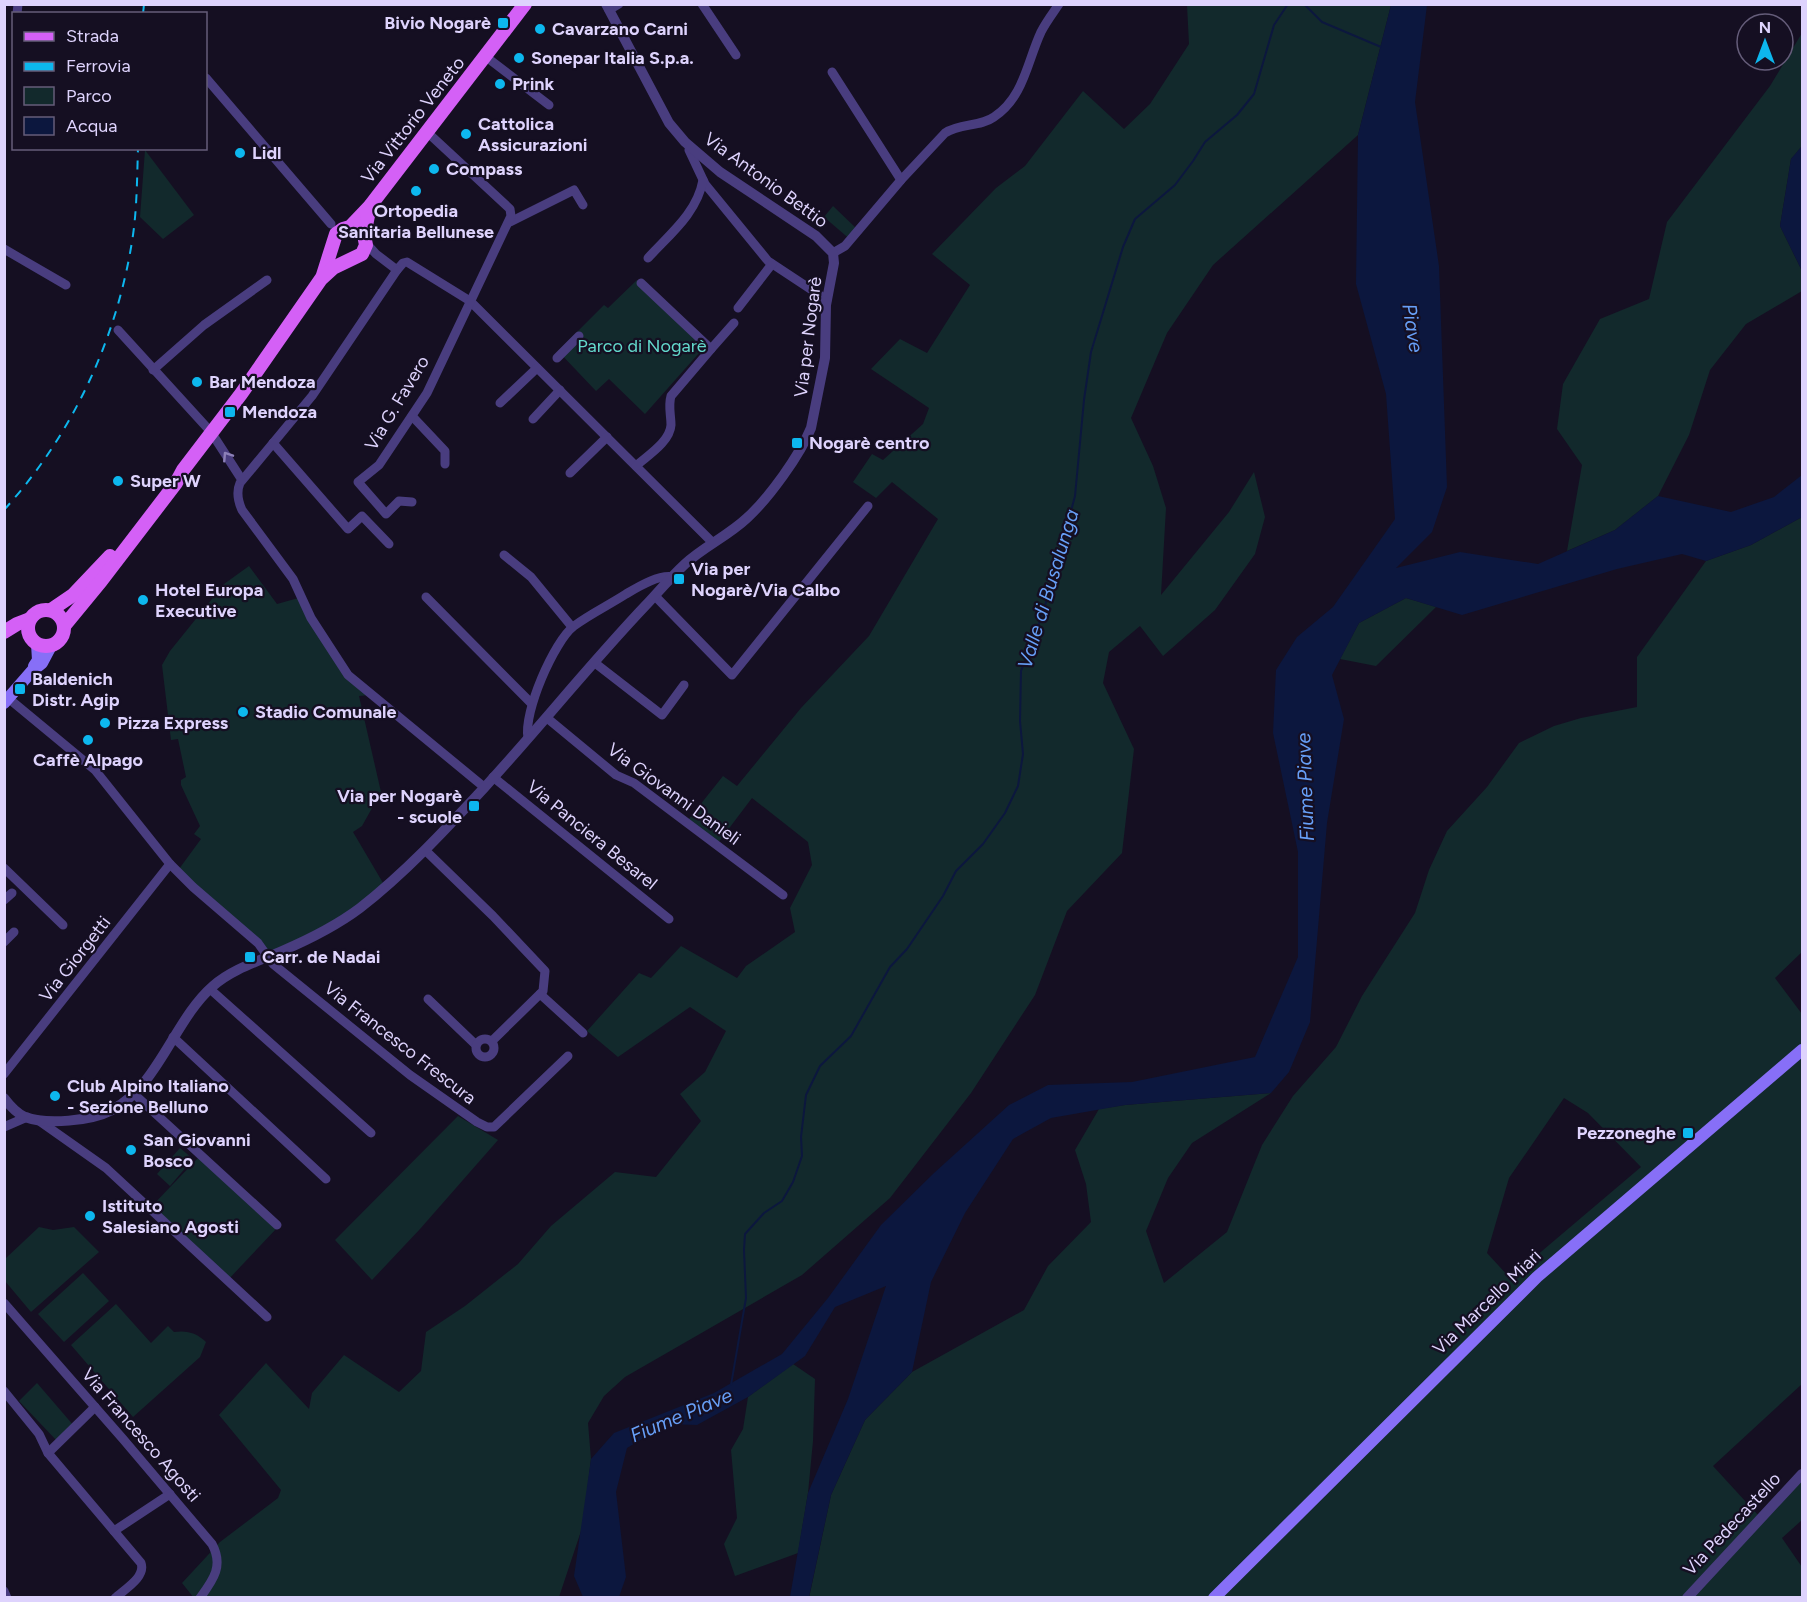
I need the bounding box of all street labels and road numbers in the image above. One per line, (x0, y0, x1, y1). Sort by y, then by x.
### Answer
street label: Via Vittorio Veneto (357, 52, 469, 188)
street label: Via Antonio Bettio (700, 128, 832, 232)
street label: Via per Nogarè (790, 275, 826, 399)
street label: Via G. Favero (360, 352, 434, 454)
street label: Via Giovanni Danieli (603, 738, 745, 850)
street label: Via Panciera Besarel (522, 776, 662, 894)
street label: Via Giorgetti (35, 912, 115, 1006)
street label: Via Francesco Frescura (320, 977, 480, 1109)
street label: Via Marcello Miari (1428, 1245, 1546, 1359)
street label: Via Francesco Agosti (77, 1364, 205, 1506)
street label: Via Pedecastello (1679, 1468, 1785, 1580)

